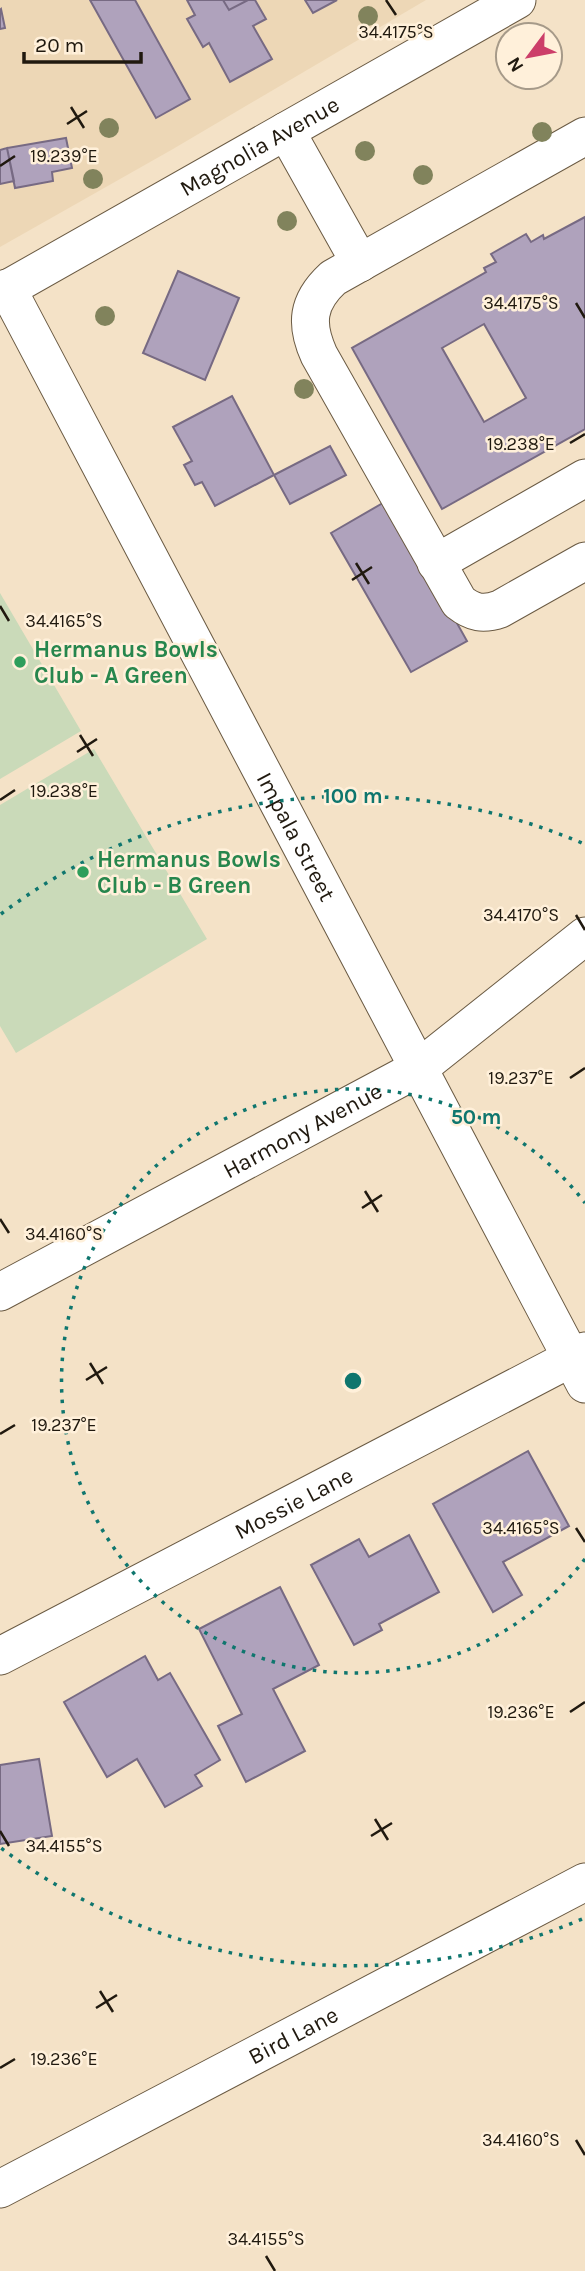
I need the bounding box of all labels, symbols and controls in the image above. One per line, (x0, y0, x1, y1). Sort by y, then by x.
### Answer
scale bar (24, 21, 142, 65)
text: 34.4175°S (358, 21, 434, 43)
north arrow (494, 21, 564, 91)
text: 20 m (35, 33, 84, 57)
text: N (502, 53, 528, 76)
street label: Magnolia Avenue (175, 91, 344, 202)
text: 19.239°E (30, 145, 98, 167)
text: 34.4175°S (483, 292, 559, 314)
text: 19.238°E (487, 433, 555, 455)
text: 34.4165°S (25, 610, 103, 632)
place label: Hermanus Bowls Club - A Green (34, 636, 218, 689)
marker: Hermanus Bowls Club - A Green (12, 654, 28, 670)
street label: Impala Street (251, 768, 341, 906)
text: 19.238°E (30, 780, 98, 802)
text: 100 m (323, 784, 383, 808)
place label: Hermanus Bowls Club - B Green (97, 846, 281, 899)
marker: Hermanus Bowls Club - B Green (75, 864, 91, 880)
text: 34.4170°S (483, 904, 559, 926)
text: 19.237°E (488, 1067, 554, 1089)
street label: Harmony Avenue (219, 1077, 387, 1184)
text: 50 m (451, 1105, 501, 1129)
text: 34.4160°S (25, 1223, 103, 1245)
centre of rings (341, 1369, 365, 1393)
text: 19.237°E (31, 1414, 97, 1436)
street label: Mossie Lane (230, 1462, 357, 1545)
text: 34.4165°S (482, 1517, 560, 1539)
text: 19.236°E (487, 1701, 555, 1723)
text: 34.4155°S (25, 1835, 103, 1857)
street label: Bird Lane (244, 2001, 343, 2070)
text: 19.236°E (30, 2048, 98, 2070)
text: 34.4160°S (482, 2129, 560, 2151)
text: 34.4155°S (227, 2228, 305, 2250)

